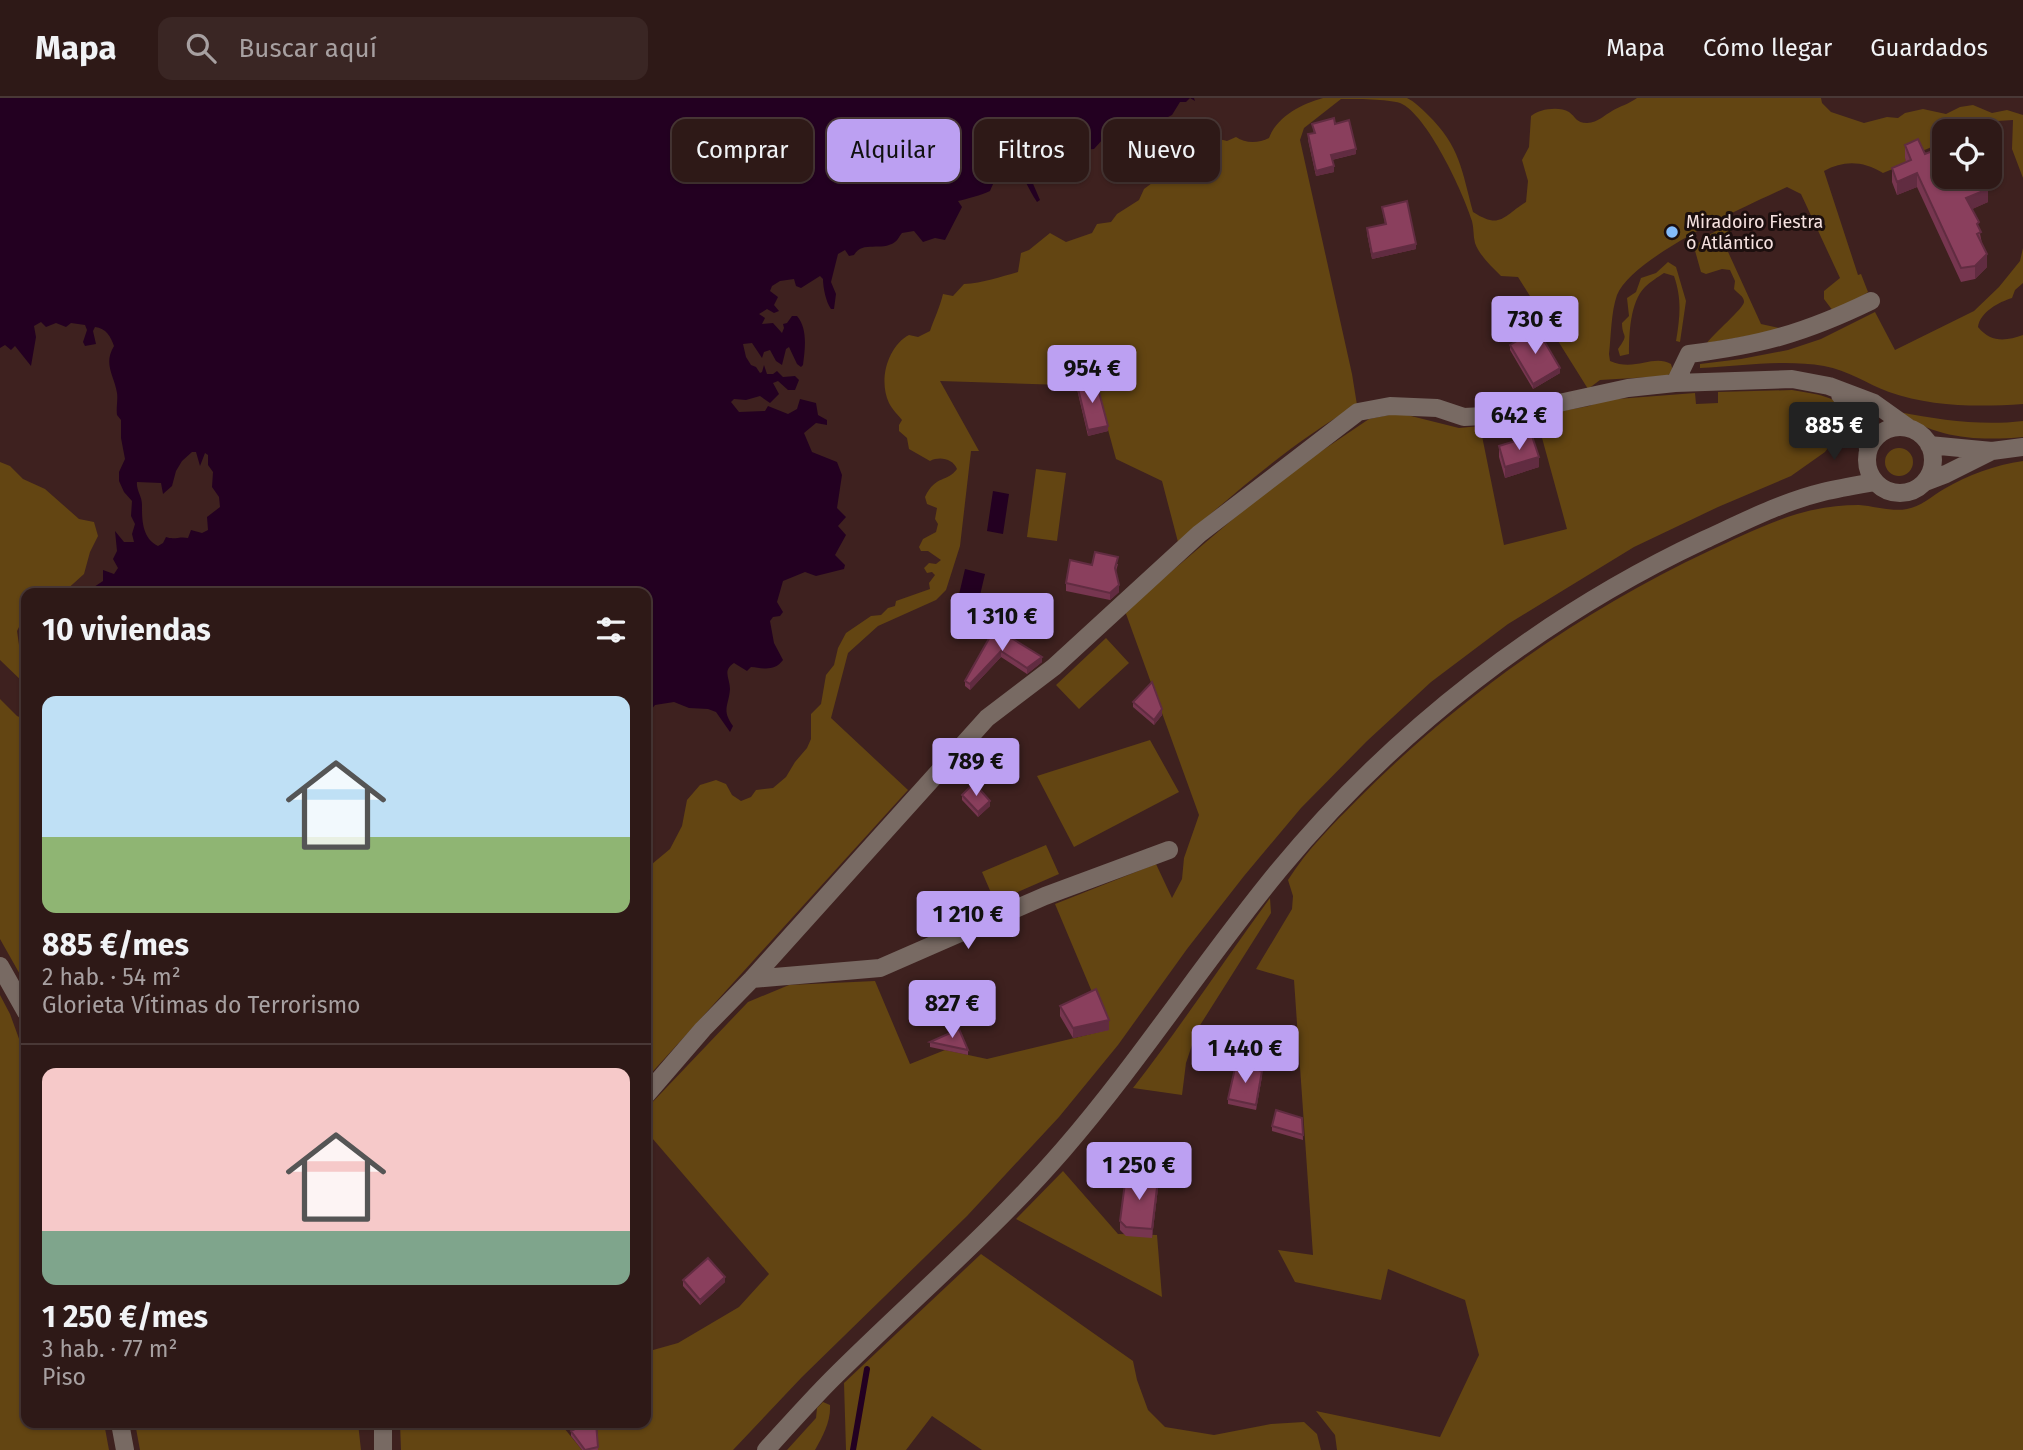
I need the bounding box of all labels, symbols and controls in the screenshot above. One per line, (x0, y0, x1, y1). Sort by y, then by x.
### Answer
search box (158, 17, 648, 80)
text: Mapa (35, 28, 116, 68)
icon: search (182, 29, 220, 67)
text: Buscar aquí (238, 33, 377, 64)
text: Mapa (1606, 34, 1665, 62)
text: Cómo llegar (1703, 34, 1832, 62)
text: Guardados (1870, 34, 1988, 62)
chip: Comprar (672, 119, 813, 182)
chip: Alquilar (827, 119, 960, 182)
chip: Filtros (974, 119, 1089, 182)
chip: Nuevo (1103, 119, 1220, 182)
map controls (1932, 119, 2002, 189)
button: locate (1932, 119, 2002, 189)
place label: Miradoiro Fiestra ó Atlántico (1686, 211, 1823, 254)
marker: Miradoiro Fiestra ó Atlántico (1664, 224, 1680, 240)
pin: 730 € (1486, 296, 1584, 356)
text: 730 € (1507, 305, 1563, 333)
pin: 954 € (1043, 345, 1141, 405)
text: 954 € (1063, 354, 1121, 382)
pin: 642 € (1470, 392, 1568, 452)
text: 642 € (1491, 401, 1547, 429)
pin: 885 € (1785, 402, 1883, 462)
text: 885 € (1805, 411, 1863, 439)
pin: 1 310 € (937, 594, 1067, 653)
text: 1 310 € (967, 602, 1037, 630)
icon: filters (592, 611, 630, 649)
text: 10 viviendas (42, 612, 211, 648)
pin: 789 € (927, 738, 1025, 798)
icon: home (273, 742, 399, 868)
text: 789 € (948, 747, 1004, 775)
pin: 1 210 € (903, 892, 1033, 951)
text: 1 210 € (933, 900, 1003, 928)
text: 885 €/mes (42, 927, 189, 963)
text: 2 hab. · 54 m² (42, 963, 181, 991)
pin: 827 € (903, 981, 1001, 1040)
text: 827 € (925, 989, 979, 1017)
text: Glorieta Vítimas do Terrorismo (42, 991, 361, 1019)
pin: 1 440 € (1180, 1026, 1310, 1085)
text: 1 440 € (1208, 1034, 1282, 1062)
icon: home (273, 1114, 399, 1240)
pin: 1 250 € (1074, 1142, 1204, 1202)
text: 1 250 € (1103, 1151, 1175, 1179)
text: 1 250 €/mes (42, 1299, 208, 1335)
text: 3 hab. · 77 m² (42, 1335, 178, 1363)
text: Piso (42, 1363, 86, 1391)

